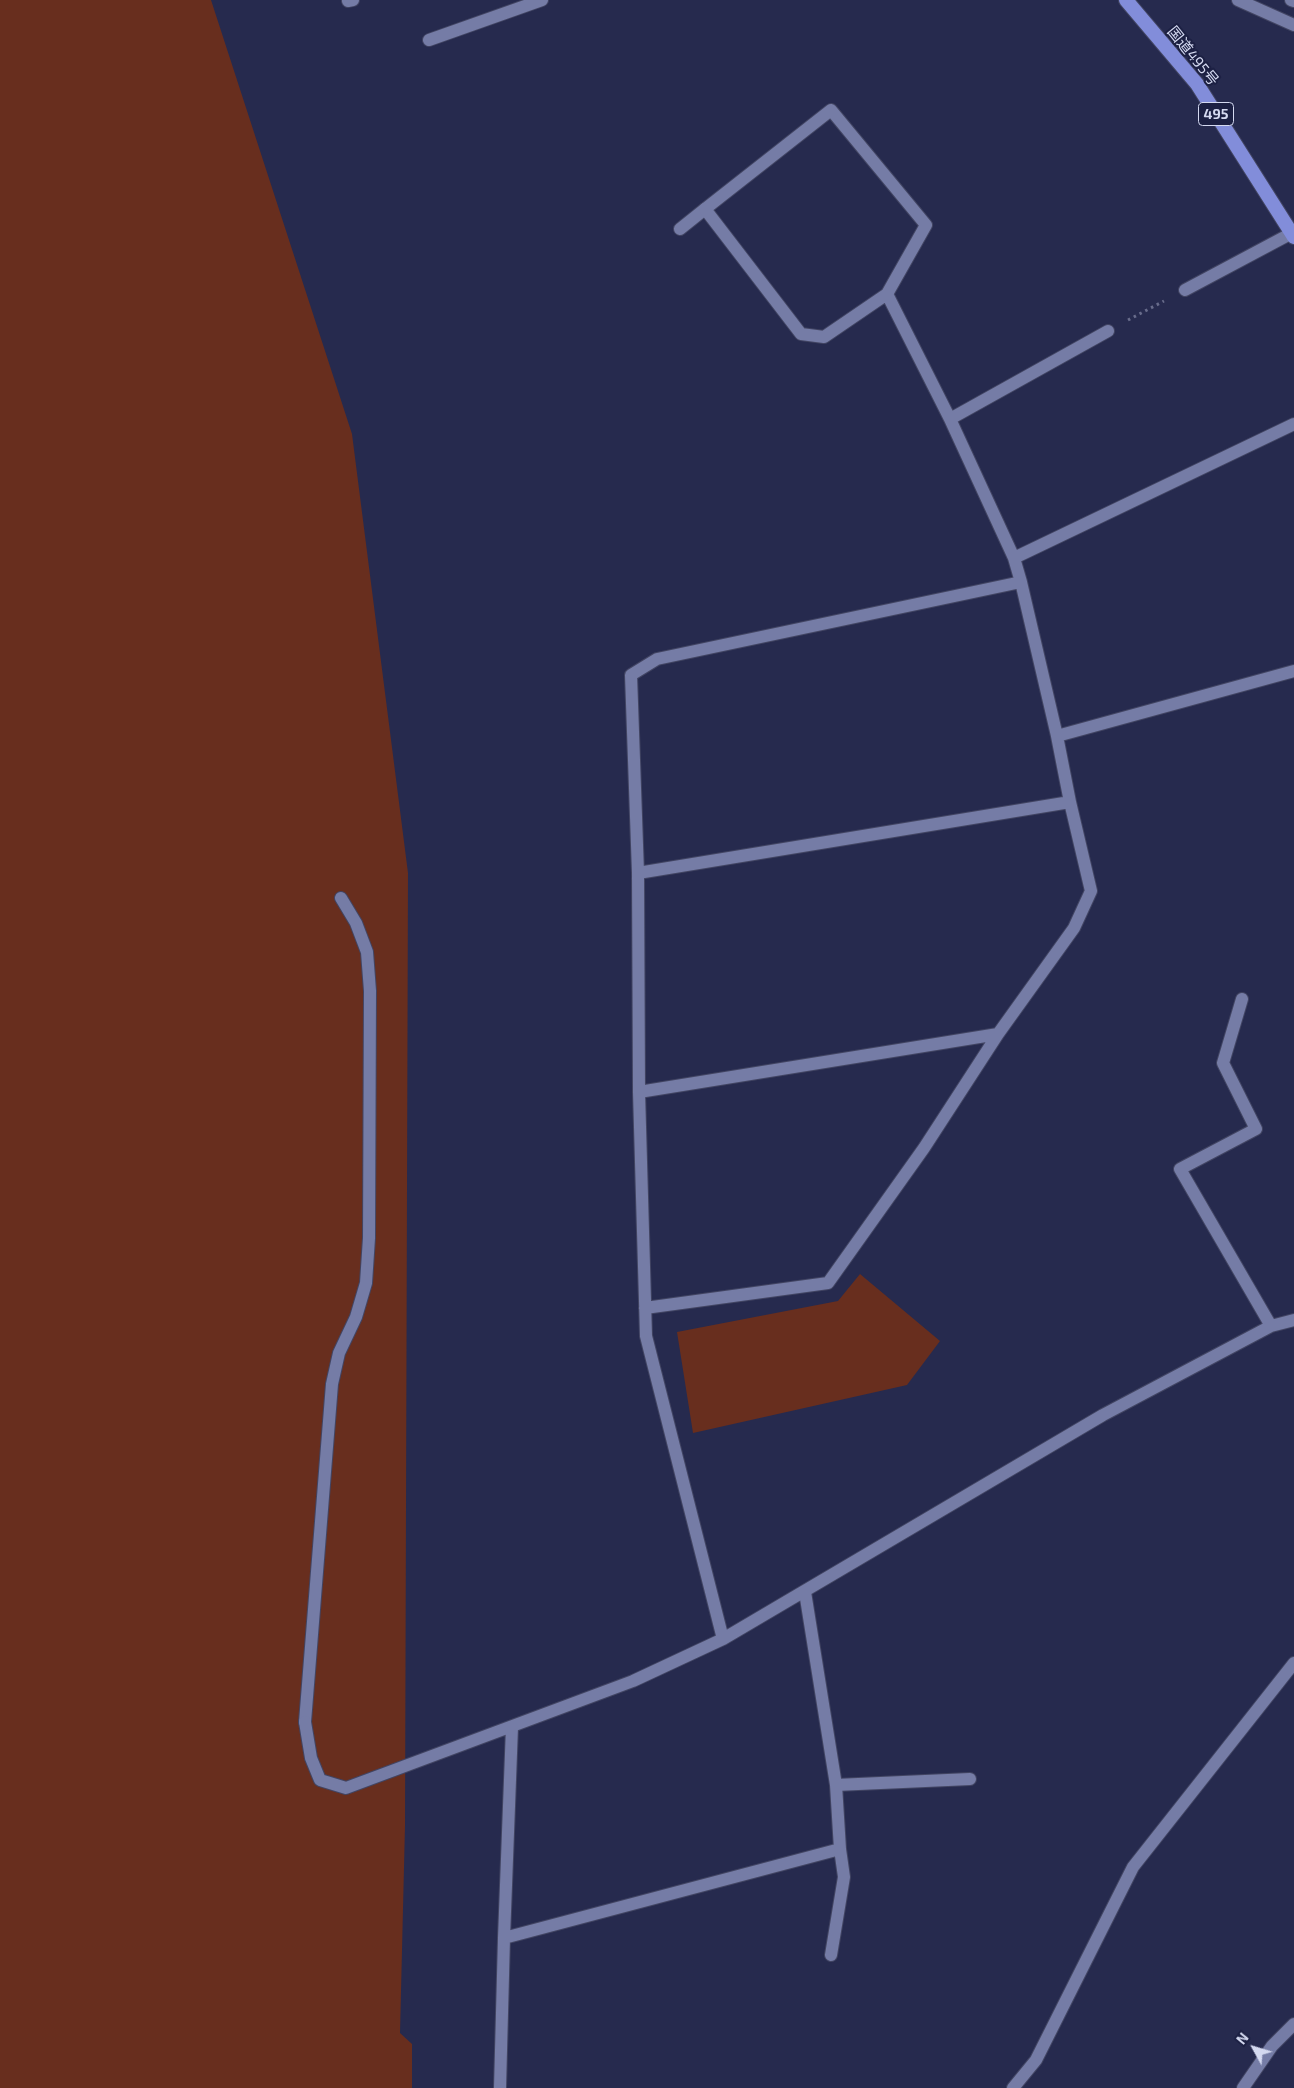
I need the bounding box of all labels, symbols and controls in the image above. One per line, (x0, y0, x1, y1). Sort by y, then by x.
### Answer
street label: 国道495号 (1164, 23, 1222, 89)
road number: 495 (1198, 102, 1234, 126)
north arrow (1229, 2023, 1279, 2073)
text: N (1232, 2029, 1252, 2048)

